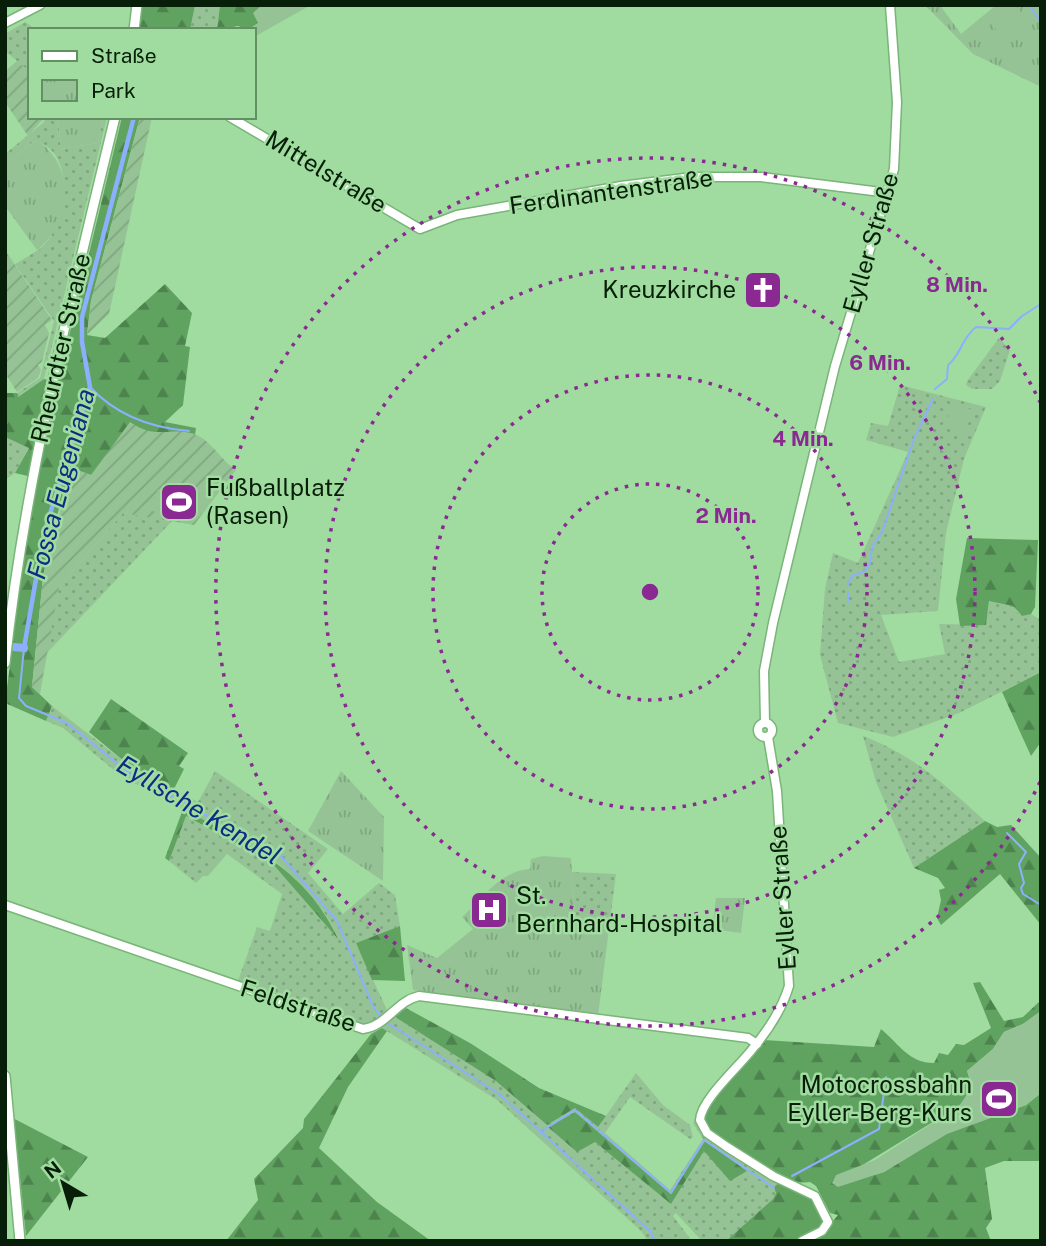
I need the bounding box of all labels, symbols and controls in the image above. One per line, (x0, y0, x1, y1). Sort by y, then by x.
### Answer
legend (28, 28, 256, 119)
text: Straße (91, 43, 157, 68)
text: Park (91, 78, 136, 103)
street label: Mittelstraße (261, 124, 392, 218)
street label: Ferdinantenstraße (507, 163, 714, 219)
street label: Eyller Straße (837, 169, 903, 316)
street label: Rheurdter Straße (25, 250, 95, 445)
church icon: Kreuzkirche (742, 269, 784, 311)
text: 8 Min. (926, 272, 988, 297)
place label: Kreuzkirche (602, 275, 736, 303)
text: 6 Min. (849, 350, 911, 375)
water label: Fossa Eugeniana (20, 385, 101, 583)
text: 4 Min. (772, 426, 834, 451)
place label: Fußballplatz (Rasen) (206, 473, 345, 529)
sports icon: Fußballplatz (Rasen) (158, 481, 200, 523)
text: 2 Min. (695, 503, 757, 528)
centre of rings (638, 580, 662, 604)
water label: Eyllsche Kendel (112, 748, 287, 871)
street label: Eyller Straße (763, 825, 801, 971)
place label: St. Bernhard-Hospital (516, 881, 723, 937)
hospital icon: St. Bernhard-Hospital (468, 889, 510, 931)
street label: Feldstraße (237, 973, 360, 1037)
place label: Motocrossbahn Eyller-Berg-Kurs (787, 1070, 972, 1126)
sports icon: Motocrossbahn Eyller-Berg-Kurs (978, 1078, 1020, 1120)
north arrow (28, 1148, 98, 1218)
text: N (40, 1156, 65, 1183)

